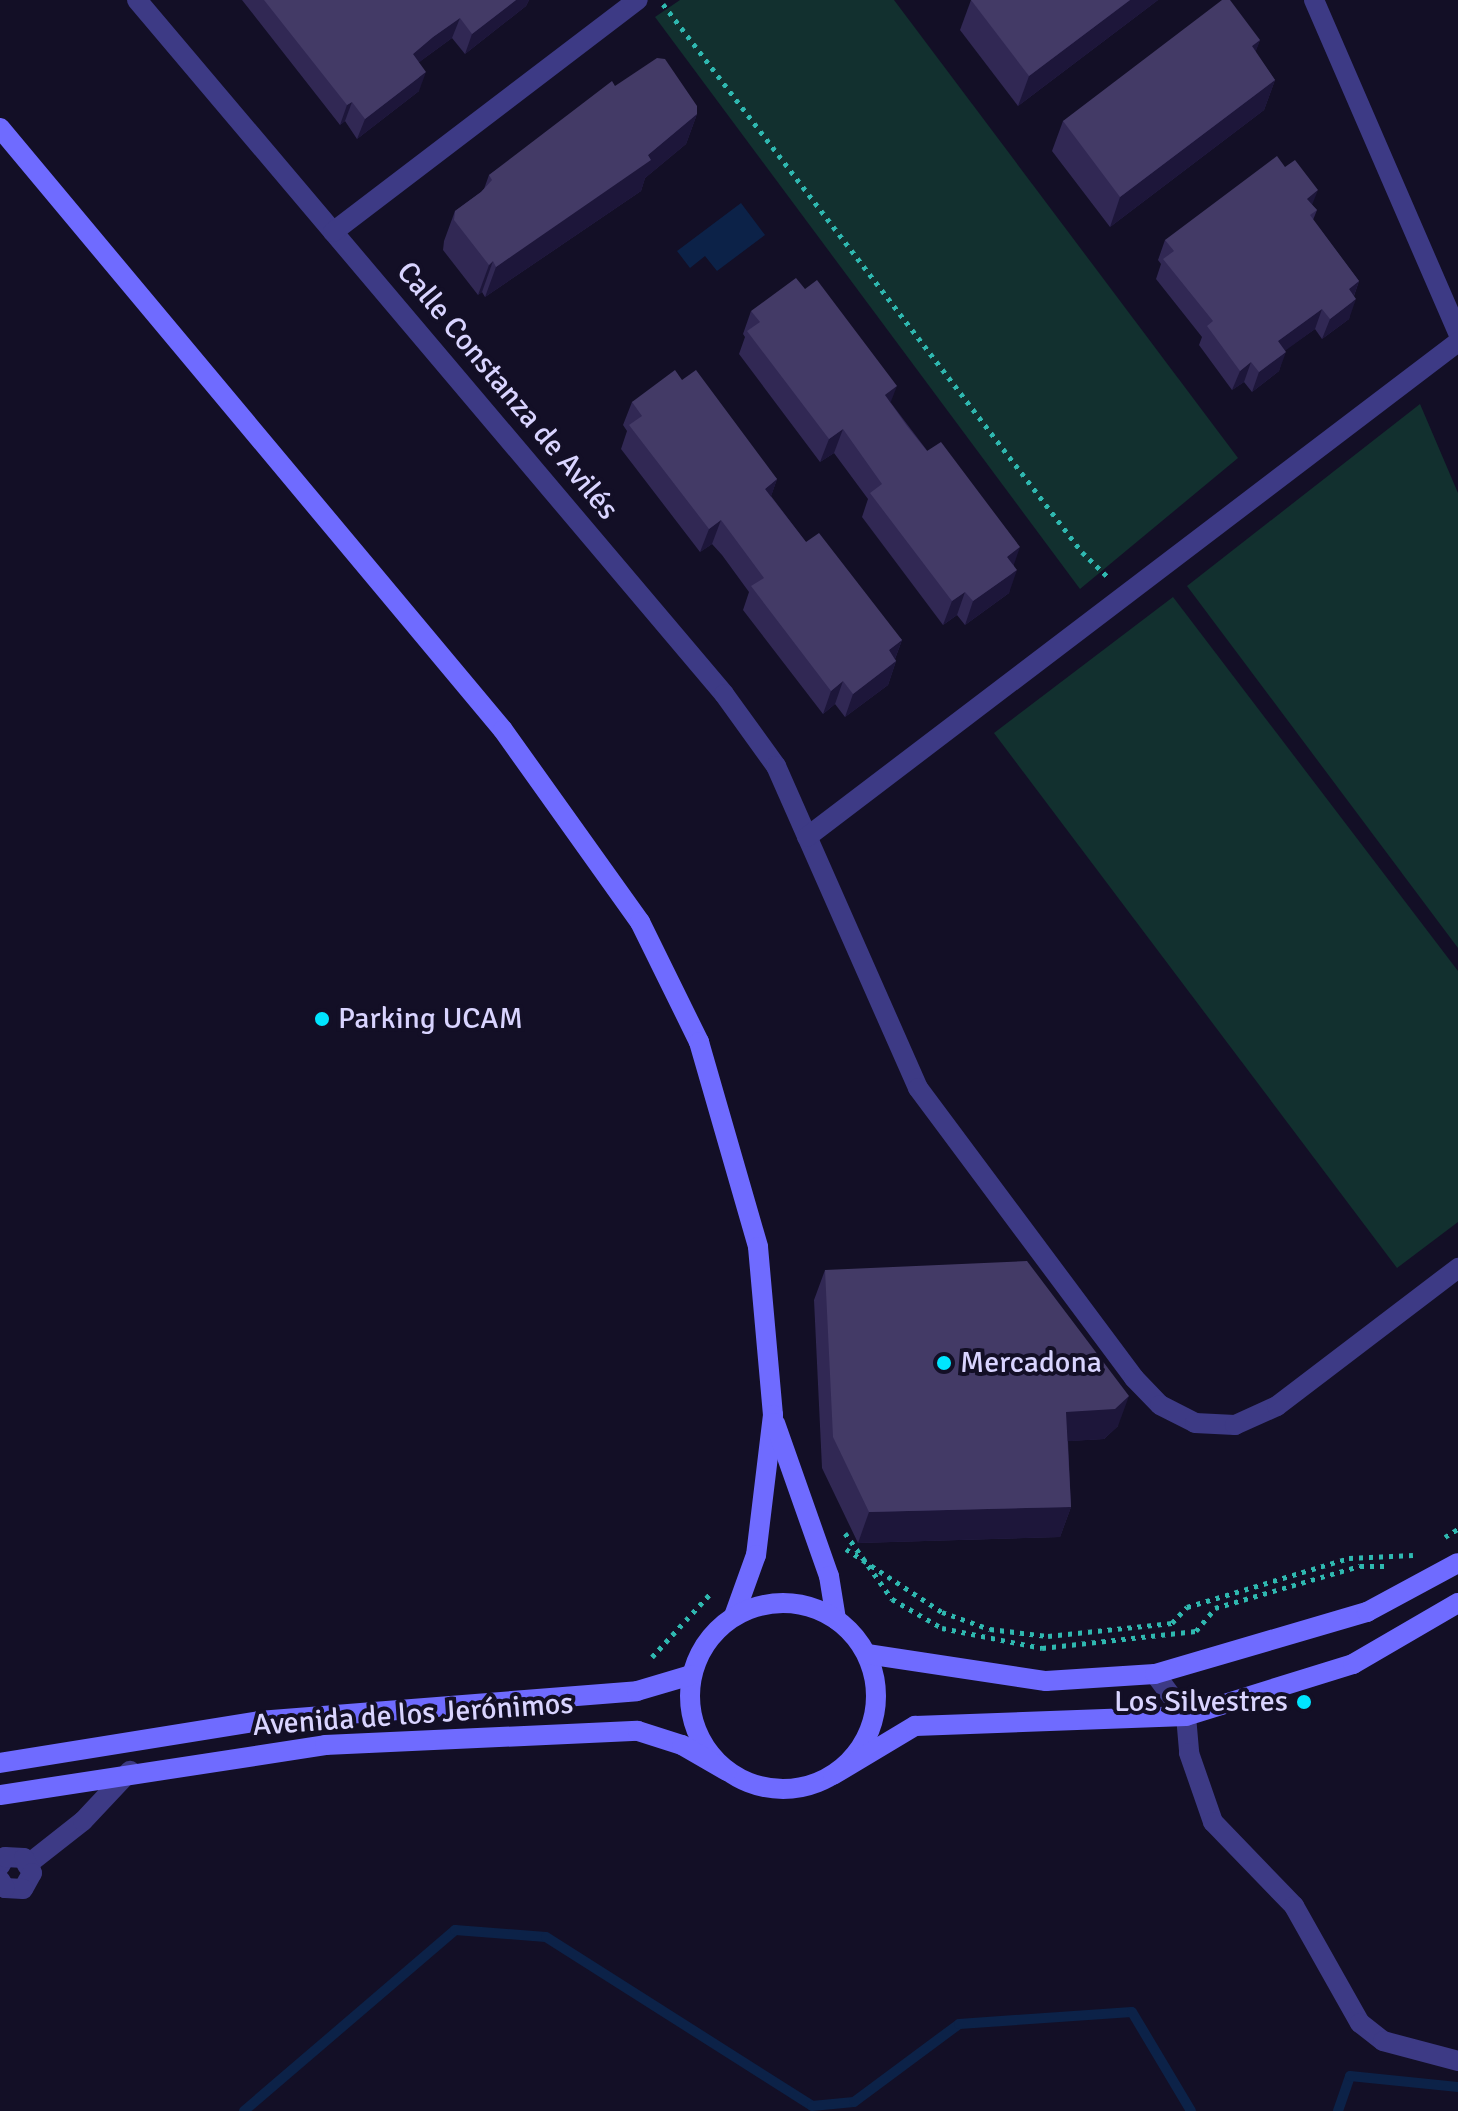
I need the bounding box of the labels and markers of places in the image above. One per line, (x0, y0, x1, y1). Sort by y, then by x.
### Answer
place label: Parking UCAM (338, 1001, 523, 1037)
marker: Parking UCAM (313, 1010, 331, 1028)
place label: Mercadona (960, 1345, 1102, 1381)
marker: Mercadona (935, 1354, 953, 1372)
place label: Los Silvestres (1114, 1684, 1288, 1720)
marker: Los Silvestres (1295, 1693, 1313, 1711)

